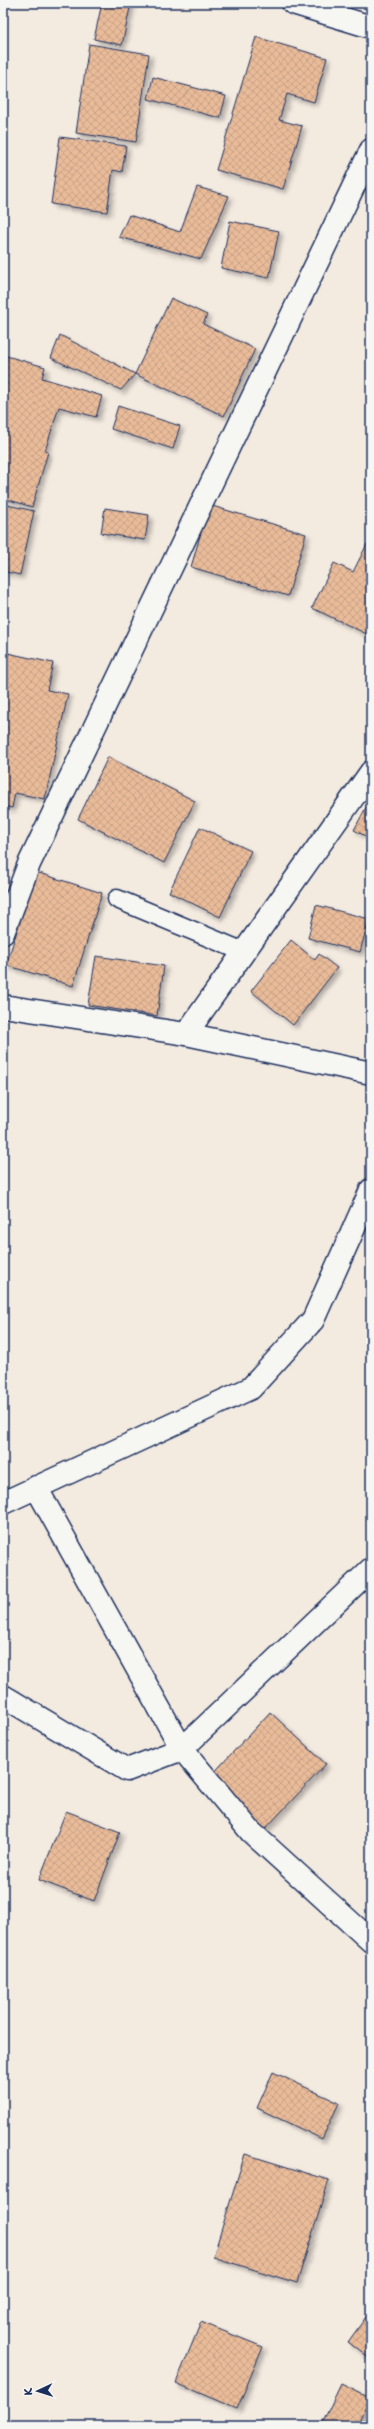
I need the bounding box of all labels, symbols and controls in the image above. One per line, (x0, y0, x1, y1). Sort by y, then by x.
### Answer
north arrow (18, 2371, 58, 2411)
text: K (21, 2387, 36, 2396)

